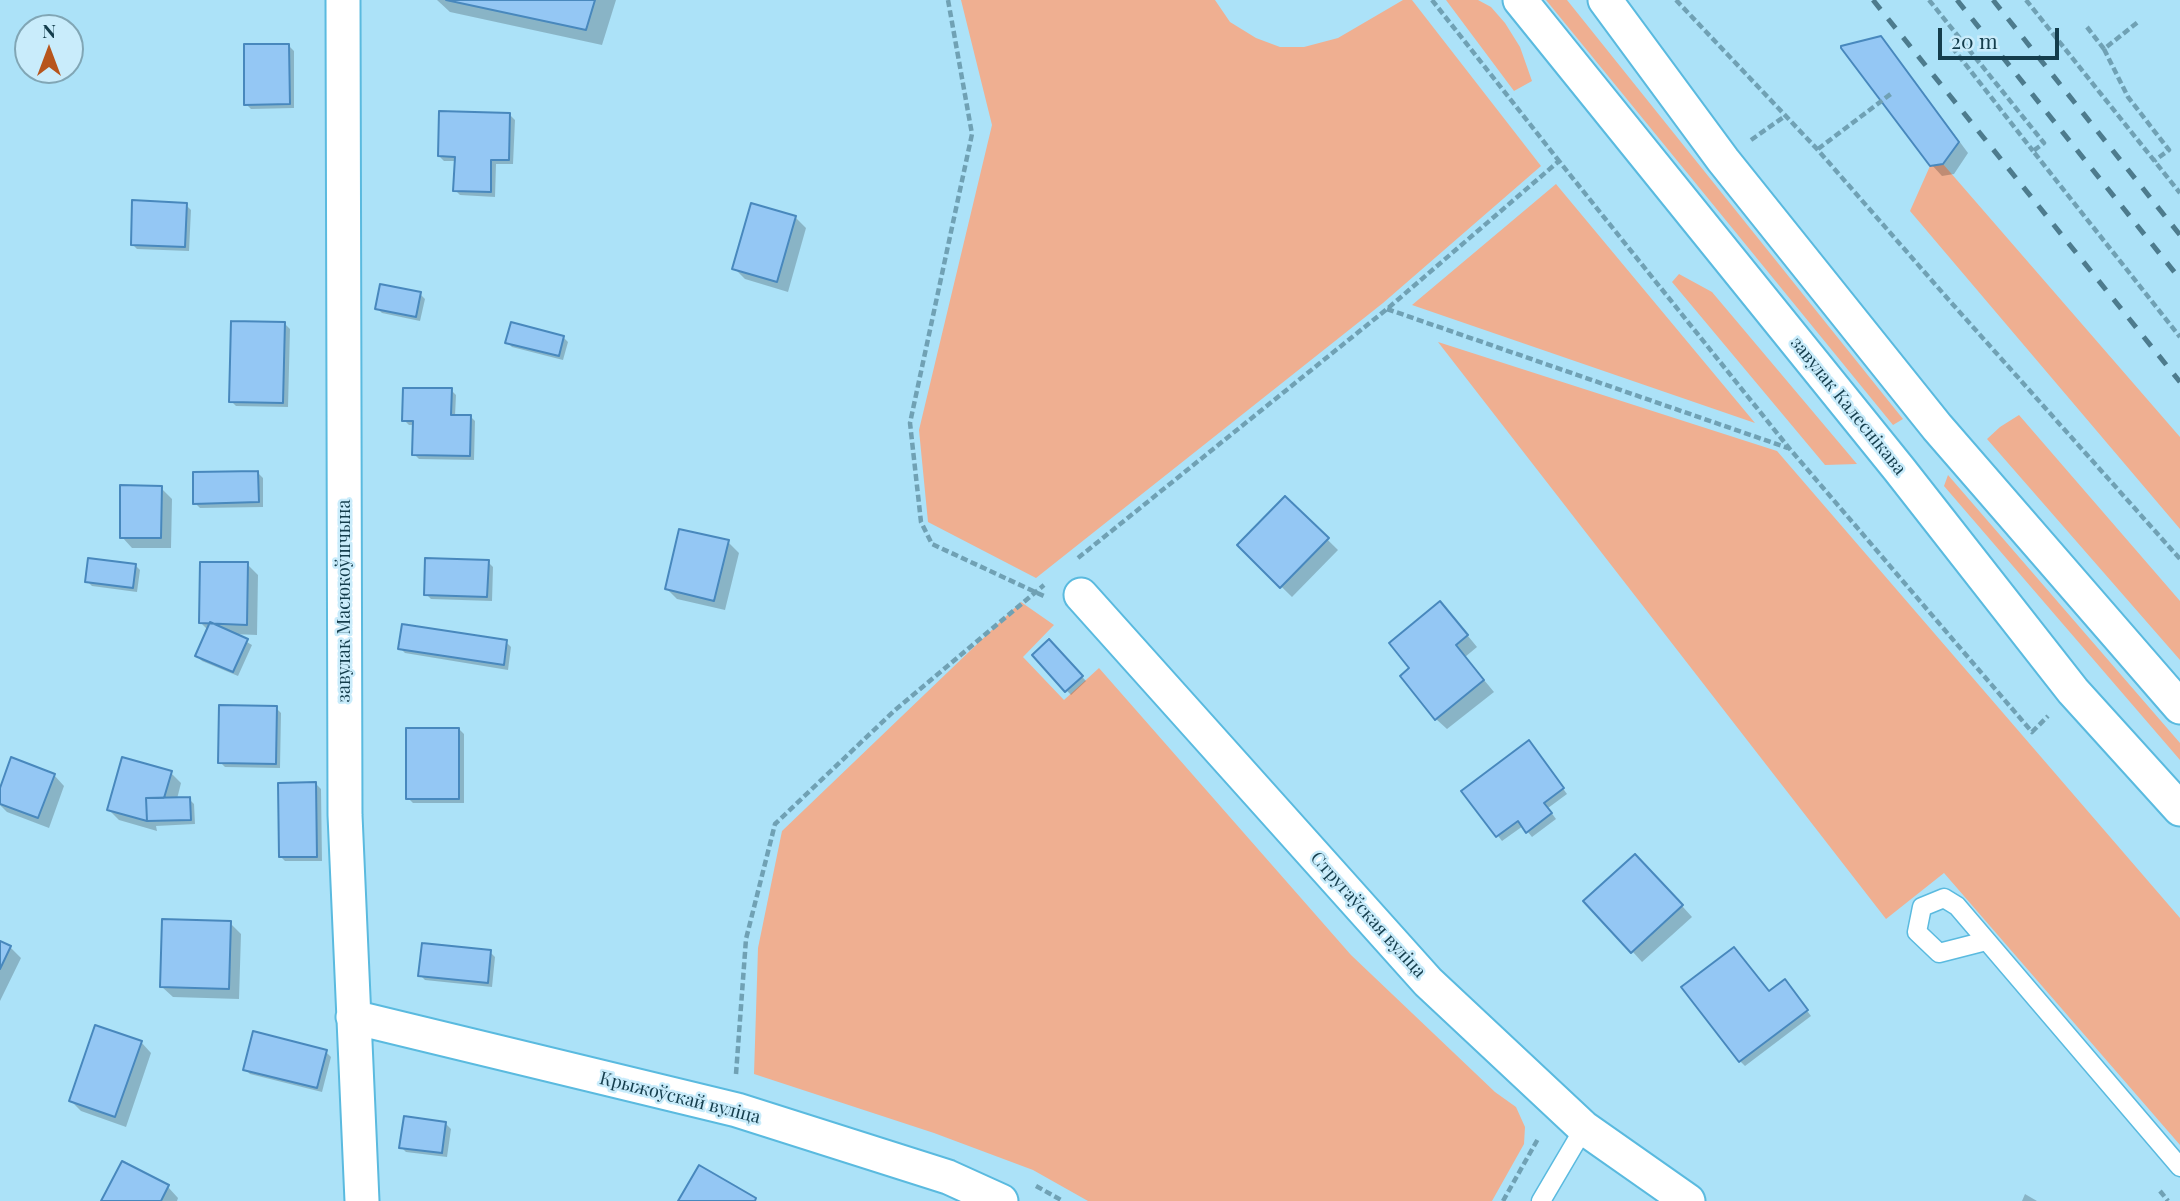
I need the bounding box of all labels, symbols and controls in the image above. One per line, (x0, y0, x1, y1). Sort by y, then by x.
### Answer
north arrow (14, 14, 84, 84)
scale bar (1942, 14, 2063, 58)
text: N (42, 17, 56, 43)
text: 20 m (1951, 26, 1998, 54)
street label: завулак Калеснікава (1786, 333, 1910, 479)
street label: завулак Масюкоўшчына (333, 500, 355, 702)
street label: Стругаўская вуліца (1306, 848, 1430, 982)
street label: Крыжоўскай вуліца (597, 1068, 763, 1128)

